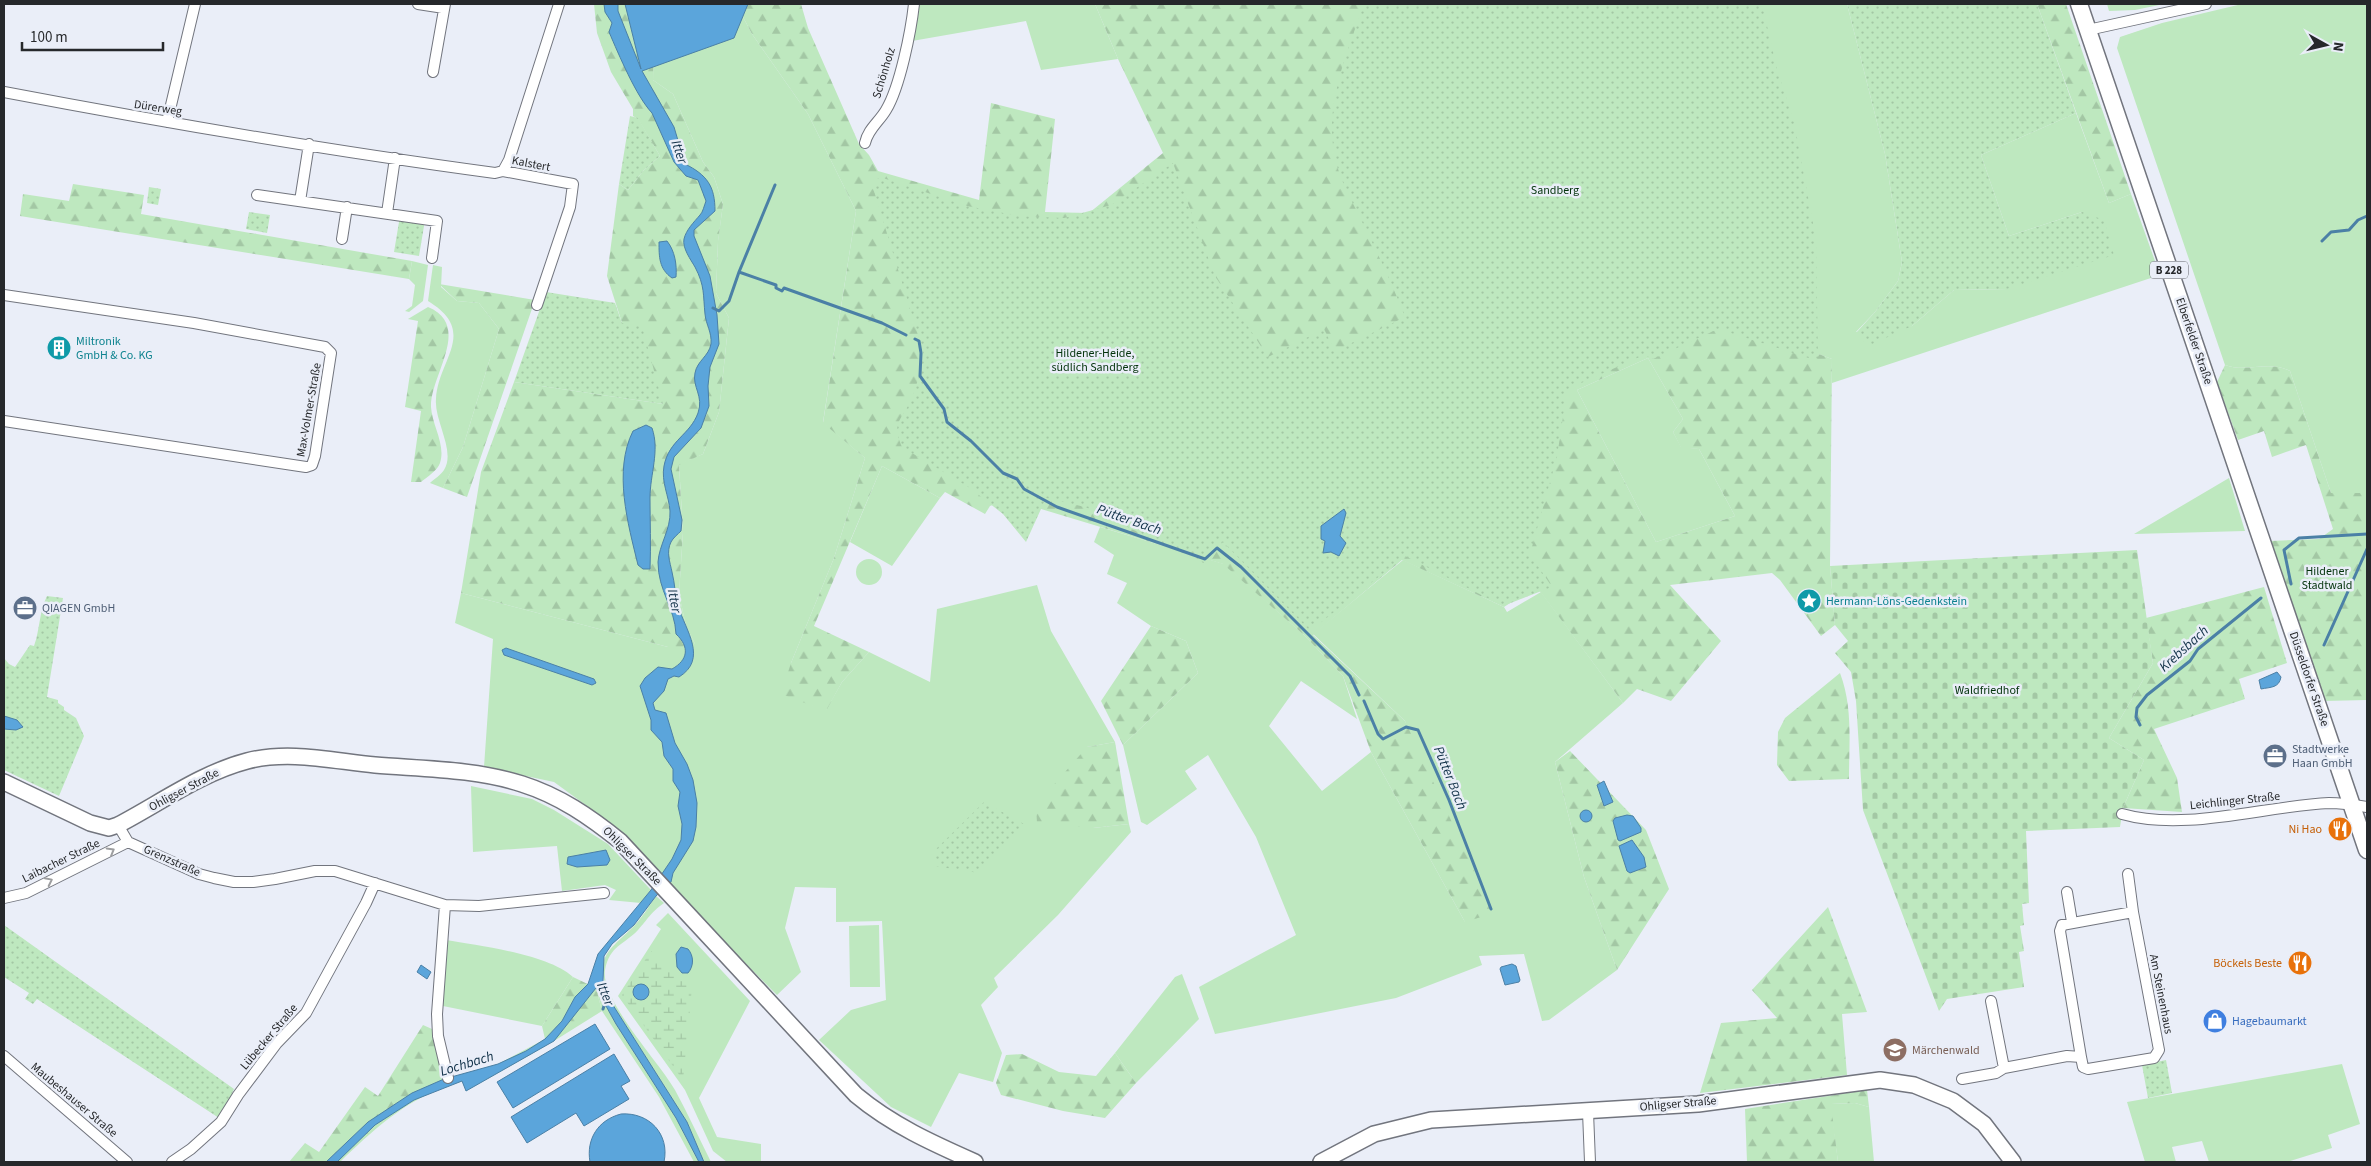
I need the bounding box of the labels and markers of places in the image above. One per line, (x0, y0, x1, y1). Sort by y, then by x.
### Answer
place label: Miltronik GmbH & Co. KG (76, 333, 153, 364)
building icon: Miltronik GmbH & Co. KG (46, 335, 72, 361)
place icon: Hermann-Löns-Gedenkstein (1796, 588, 1822, 614)
place label: Hermann-Löns-Gedenkstein (1826, 593, 1967, 610)
office icon: QIAGEN GmbH (12, 595, 38, 621)
place label: QIAGEN GmbH (42, 600, 115, 617)
place label: Stadtwerke Haan GmbH (2292, 741, 2353, 772)
office icon: Stadtwerke Haan GmbH (2262, 743, 2288, 769)
restaurant icon: Ni Hao (2327, 816, 2353, 842)
place label: Ni Hao (2289, 821, 2322, 838)
restaurant icon: Böckels Beste (2287, 950, 2313, 976)
place label: Böckels Beste (2213, 955, 2282, 972)
shop icon: Hagebaumarkt (2202, 1008, 2228, 1034)
place label: Hagebaumarkt (2232, 1013, 2307, 1030)
school or university icon: Märchenwald (1882, 1037, 1908, 1063)
place label: Märchenwald (1912, 1042, 1980, 1059)

